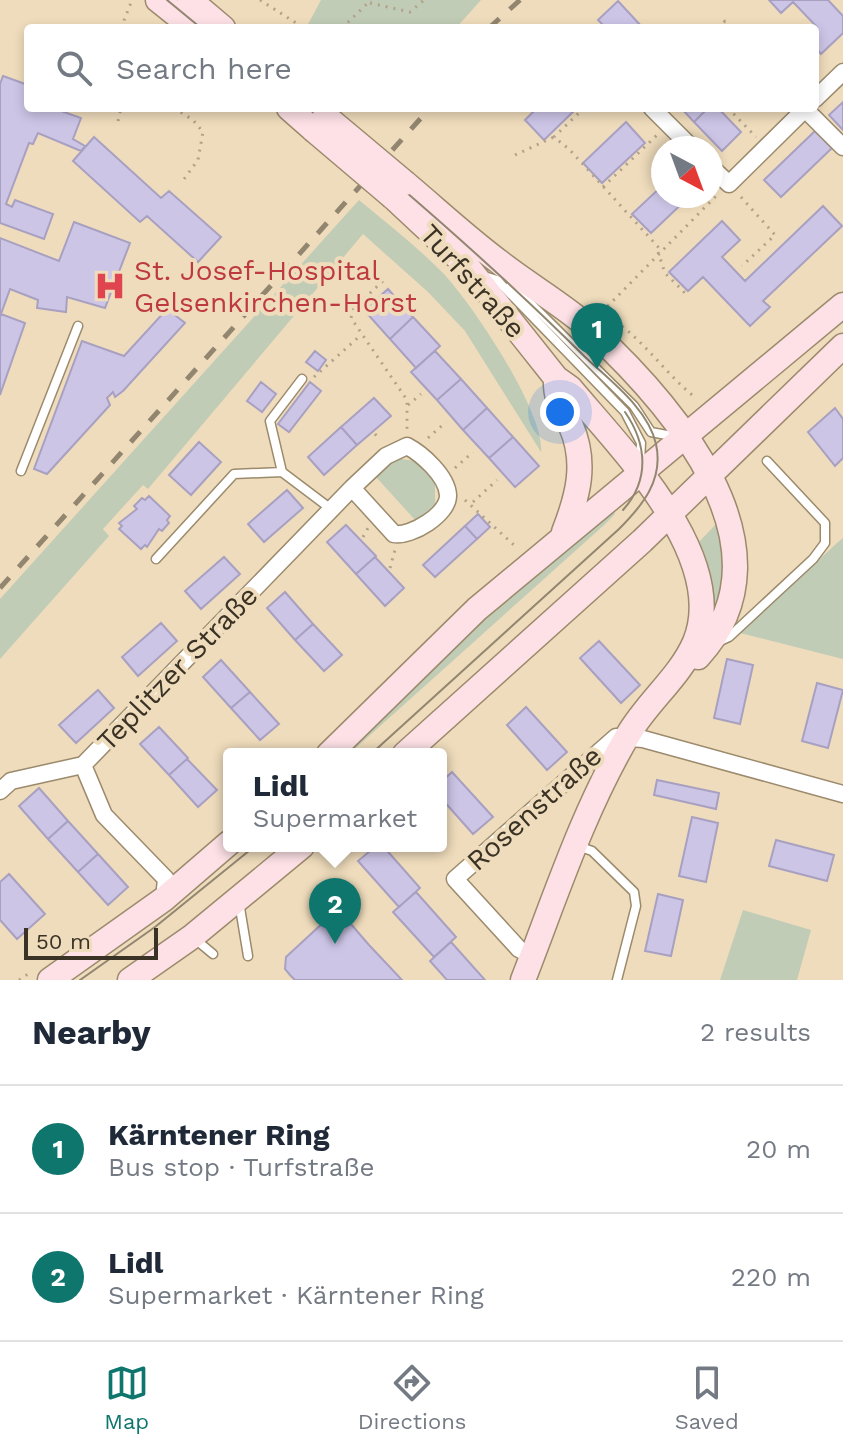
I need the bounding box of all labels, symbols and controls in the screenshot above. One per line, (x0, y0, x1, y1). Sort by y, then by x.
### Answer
search box (24, 24, 819, 112)
icon: search (52, 46, 96, 90)
text: Search here (116, 51, 292, 86)
north arrow (651, 136, 723, 208)
street label: Turfstraße (413, 218, 532, 345)
place label: St. Josef-Hospital Gelsenkirchen-Horst (134, 254, 417, 319)
hospital icon: St. Josef-Hospital Gelsenkirchen-Horst (93, 269, 127, 303)
pin: 1 (571, 303, 623, 369)
your location (540, 392, 580, 432)
street label: Teplitzer Straße (90, 579, 264, 758)
street label: Rosenstraße (460, 739, 609, 878)
popup (223, 748, 447, 852)
text: Lidl (253, 768, 308, 803)
text: Supermarket (253, 803, 417, 833)
pin: 2 (309, 878, 361, 944)
scale bar (24, 924, 158, 960)
text: 50 m (36, 929, 91, 954)
text: Nearby (32, 1012, 151, 1052)
text: 2 results (700, 1017, 811, 1047)
text: Kärntener Ring (108, 1117, 330, 1152)
text: 1 (52, 1134, 64, 1164)
text: 20 m (746, 1134, 811, 1164)
text: Bus stop · Turfstraße (108, 1152, 374, 1182)
text: Lidl (108, 1245, 163, 1280)
text: 2 (50, 1262, 66, 1292)
text: 220 m (731, 1262, 811, 1292)
text: Supermarket · Kärntener Ring (108, 1280, 484, 1310)
tab: Map (104, 1361, 149, 1434)
tab: Directions (358, 1361, 466, 1434)
tab: Saved (675, 1361, 739, 1434)

